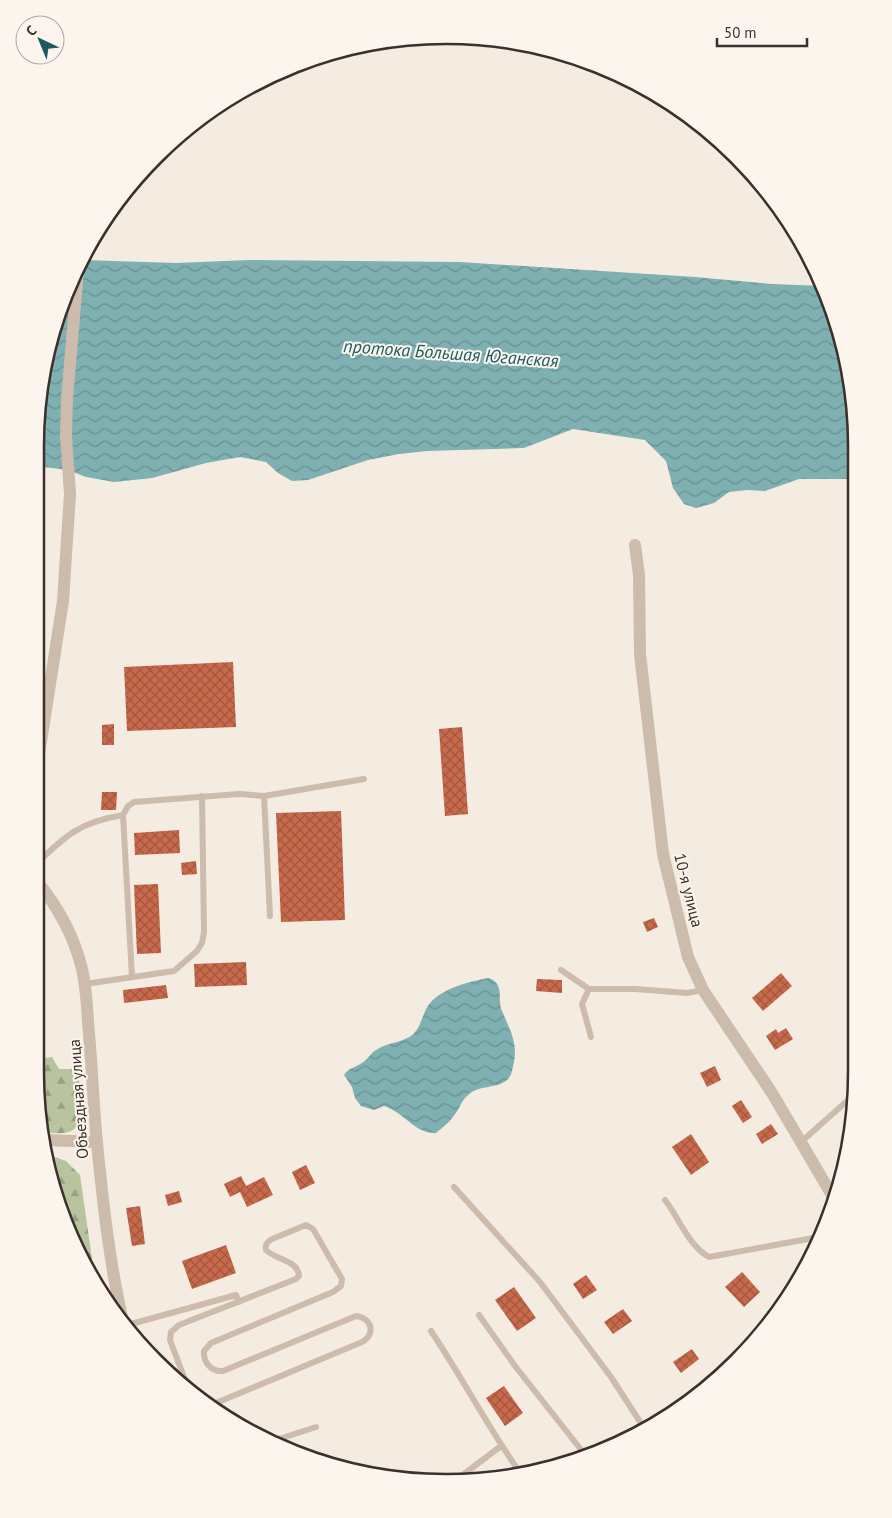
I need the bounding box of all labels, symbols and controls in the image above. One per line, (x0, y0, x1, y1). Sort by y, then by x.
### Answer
north arrow (15, 15, 65, 65)
scale bar (717, 15, 807, 47)
text: С (22, 21, 40, 40)
text: 50 m (724, 23, 757, 42)
water label: протока Большая Юганская (343, 334, 560, 372)
street label: 10-я улица (670, 851, 708, 929)
street label: Объездная улица (64, 1038, 92, 1160)

